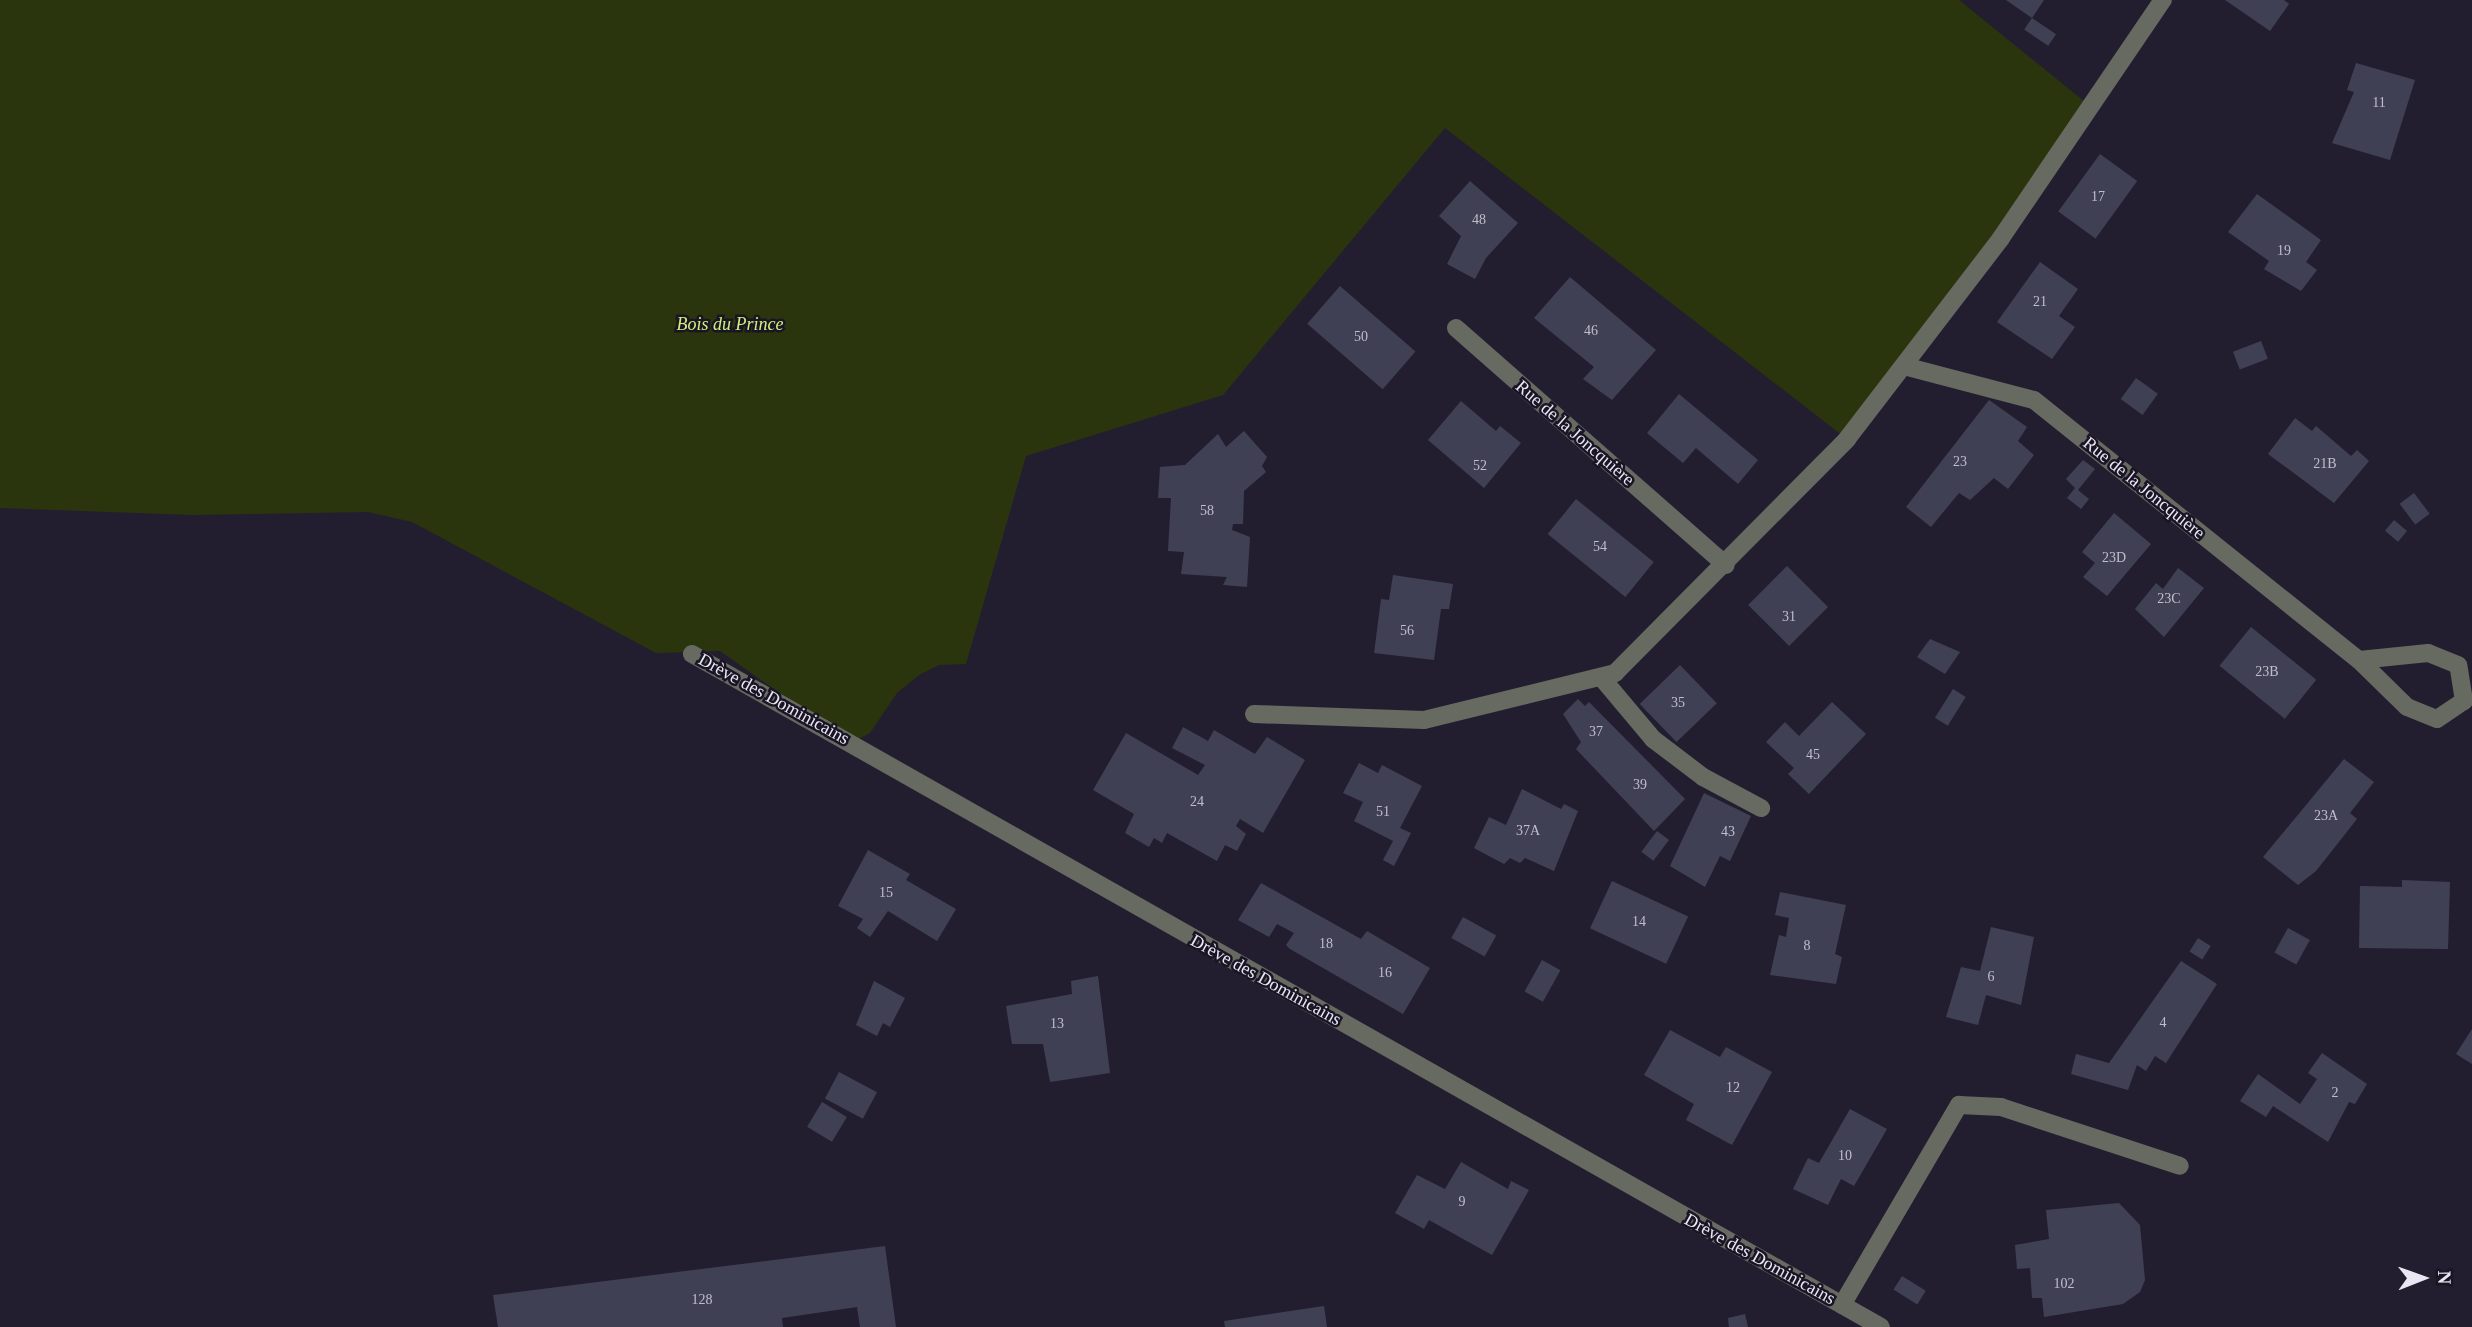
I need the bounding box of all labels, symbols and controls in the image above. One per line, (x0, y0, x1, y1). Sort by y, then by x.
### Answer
house number: 11 (2372, 95, 2386, 111)
house number: 17 (2091, 189, 2105, 205)
house number: 48 (1472, 212, 1486, 228)
house number: 19 (2277, 243, 2291, 259)
house number: 21 (2033, 294, 2047, 310)
park label: Bois du Prince (677, 313, 783, 335)
house number: 46 (1584, 323, 1598, 339)
house number: 50 (1354, 329, 1368, 345)
street label: Rue de la Joncquière (1511, 375, 1639, 491)
street label: Rue de la Joncquière (2079, 432, 2209, 544)
house number: 23 (1953, 454, 1967, 470)
house number: 21B (2313, 456, 2337, 472)
house number: 52 (1473, 458, 1487, 474)
house number: 58 (1200, 503, 1214, 519)
house number: 54 (1593, 539, 1607, 555)
house number: 23D (2102, 550, 2126, 566)
house number: 23C (2157, 591, 2181, 607)
house number: 31 (1782, 609, 1796, 625)
house number: 56 (1400, 623, 1414, 639)
street label: Drève des Dominicains (695, 649, 853, 749)
house number: 23B (2255, 664, 2279, 680)
house number: 35 (1671, 695, 1685, 711)
house number: 37 (1589, 724, 1603, 740)
house number: 45 (1806, 747, 1820, 763)
house number: 39 (1633, 777, 1647, 793)
house number: 24 (1190, 794, 1204, 810)
house number: 51 (1376, 804, 1390, 820)
house number: 23A (2314, 808, 2338, 824)
house number: 37A (1516, 823, 1540, 839)
house number: 43 (1721, 824, 1735, 840)
house number: 15 (879, 885, 893, 901)
house number: 14 (1632, 914, 1646, 930)
street label: Drève des Dominicains (1187, 930, 1345, 1030)
house number: 18 (1319, 936, 1333, 952)
house number: 8 (1804, 938, 1811, 954)
house number: 16 (1378, 965, 1392, 981)
house number: 6 (1988, 969, 1994, 985)
house number: 4 (2160, 1015, 2166, 1031)
house number: 13 (1050, 1016, 1064, 1032)
house number: 12 (1726, 1080, 1740, 1096)
house number: 2 (2332, 1085, 2338, 1101)
house number: 10 (1838, 1148, 1852, 1164)
house number: 9 (1458, 1194, 1466, 1210)
street label: Drève des Dominicains (1681, 1209, 1839, 1309)
north arrow (2388, 1243, 2458, 1313)
text: N (2434, 1271, 2455, 1285)
house number: 102 (2054, 1276, 2074, 1292)
house number: 128 (692, 1292, 712, 1308)

